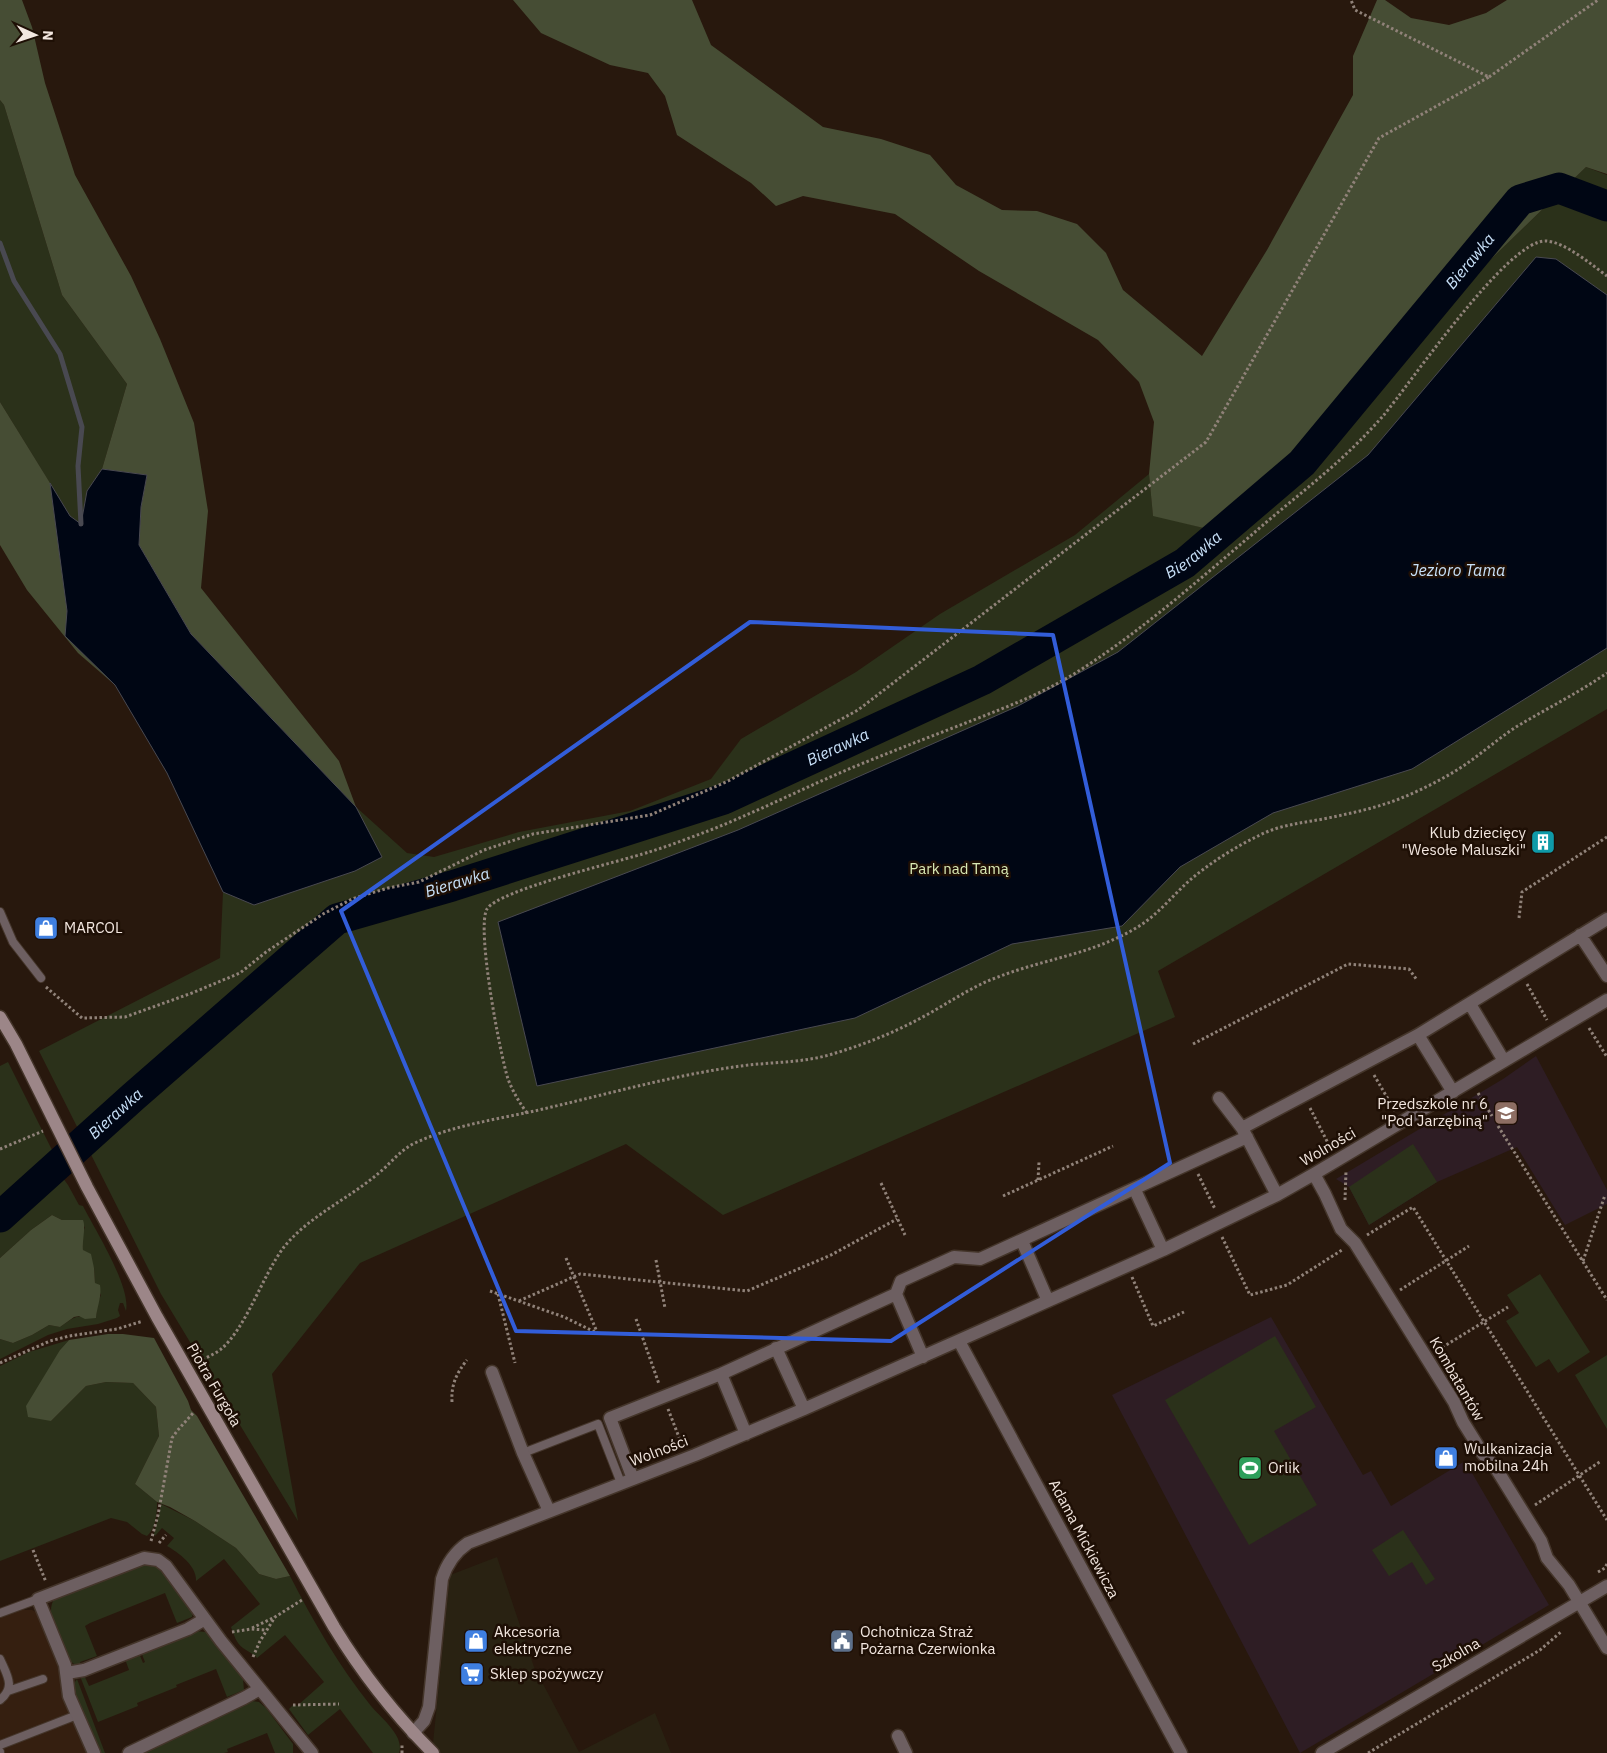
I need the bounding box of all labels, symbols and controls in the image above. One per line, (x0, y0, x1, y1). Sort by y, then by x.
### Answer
north arrow (10, 10, 60, 60)
text: N (39, 30, 57, 41)
water label: Bierawka (1441, 229, 1499, 293)
water label: Bierawka (1161, 526, 1226, 583)
water label: Jezioro Tama (1411, 560, 1505, 580)
water label: Bierawka (803, 724, 872, 770)
place label: Klub dziecięcy "Wesołe Maluszki" (1402, 823, 1527, 859)
building icon: Klub dziecięcy "Wesołe Maluszki" (1530, 829, 1556, 855)
park label: Park nad Tamą (909, 859, 1009, 878)
water label: Bierawka (422, 863, 492, 901)
shop icon: MARCOL (33, 915, 59, 941)
place label: MARCOL (64, 918, 123, 937)
water label: Bierawka (84, 1083, 146, 1143)
place label: Przedszkole nr 6 "Pod Jarzębiną" (1377, 1094, 1488, 1130)
school or university icon: Przedszkole nr 6 "Pod Jarzębiną" (1493, 1100, 1519, 1126)
street label: Wolności (1297, 1123, 1359, 1170)
street label: Kombatantów (1426, 1333, 1489, 1425)
street label: Piotra Furgoła (183, 1339, 246, 1430)
street label: Wolności (627, 1431, 691, 1470)
place label: Wulkanizacja mobilna 24h (1464, 1439, 1552, 1475)
shop icon: Wulkanizacja mobilna 24h (1433, 1445, 1459, 1471)
sports icon: Orlik (1237, 1455, 1263, 1481)
place label: Orlik (1268, 1458, 1300, 1477)
street label: Adama Mickiewicza (1045, 1476, 1124, 1602)
place label: Akcesoria elektryczne (494, 1622, 572, 1658)
place label: Ochotnicza Straż Pożarna Czerwionka (860, 1622, 996, 1658)
shop icon: Akcesoria elektryczne (463, 1628, 489, 1654)
public building icon: Ochotnicza Straż Pożarna Czerwionka (829, 1628, 855, 1654)
street label: Szkolna (1428, 1633, 1483, 1676)
supermarket icon: Sklep spożywczy (459, 1661, 485, 1687)
place label: Sklep spożywczy (490, 1664, 604, 1683)

